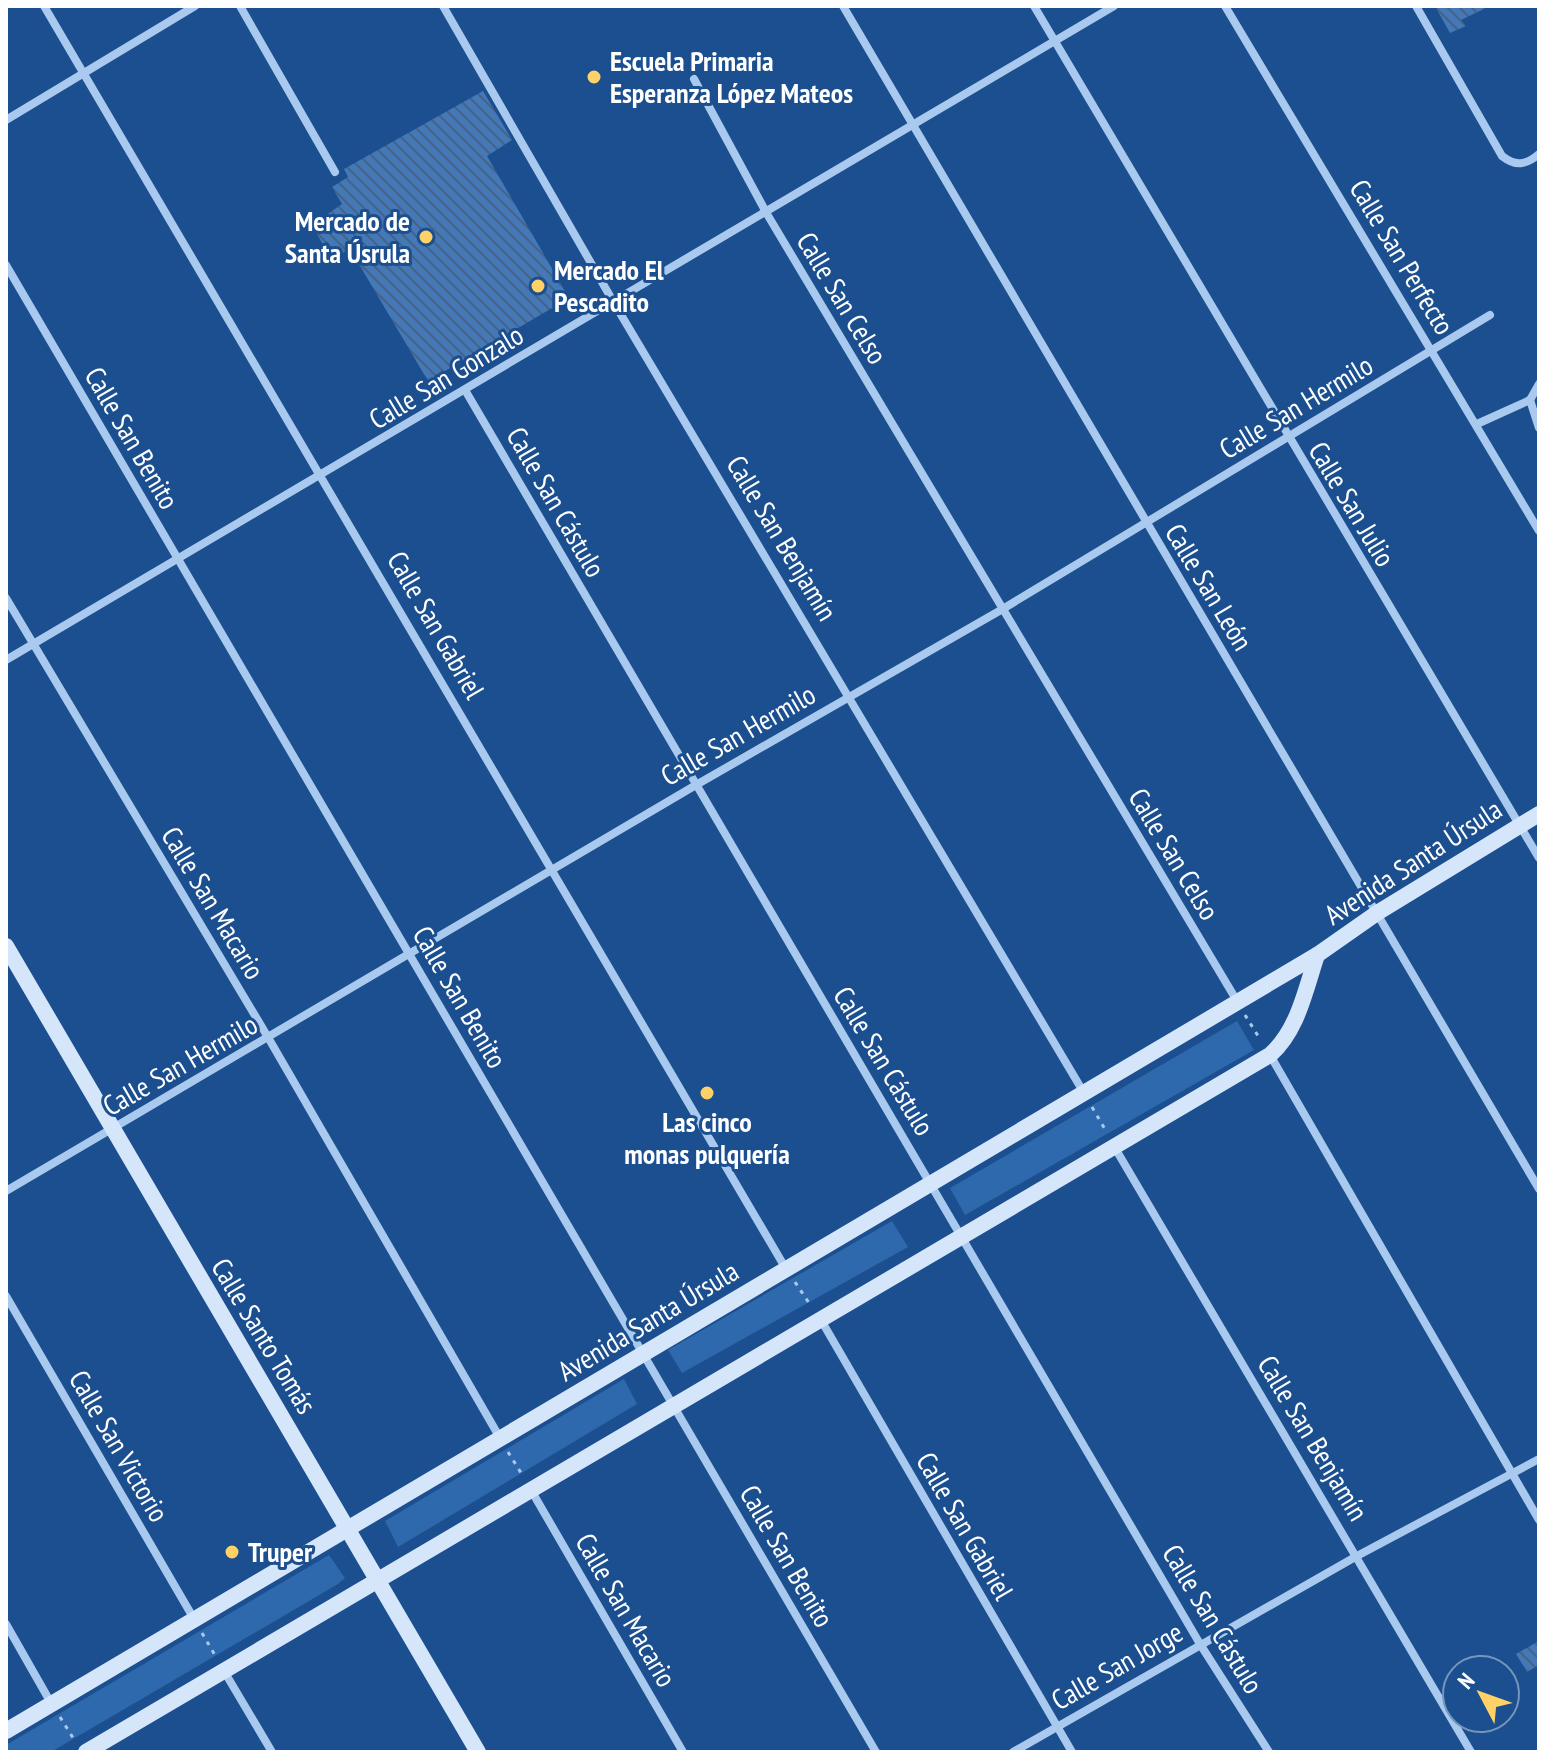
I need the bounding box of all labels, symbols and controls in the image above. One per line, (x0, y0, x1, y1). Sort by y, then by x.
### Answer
place label: Escuela Primaria Esperanza López Mateos (610, 42, 853, 111)
marker: Escuela Primaria Esperanza López Mateos (585, 68, 603, 86)
street label: Calle San Perfecto (1342, 172, 1463, 341)
place label: Mercado de Santa Úsrula (285, 202, 410, 271)
street label: Calle San Celso (789, 225, 896, 370)
marker: Mercado de Santa Úsrula (417, 228, 435, 246)
place label: Mercado El Pescadito (554, 251, 664, 320)
marker: Mercado El Pescadito (529, 277, 547, 295)
street label: Calle San Gonzalo (362, 316, 530, 437)
street label: Calle San Hermilo (1212, 346, 1379, 467)
street label: Calle San Benito (77, 360, 188, 516)
street label: Calle San Cástulo (499, 420, 614, 584)
street label: Calle San Julio (1301, 435, 1404, 573)
street label: Calle San Benjamín (719, 448, 846, 627)
street label: Calle San León (1157, 516, 1262, 657)
street label: Calle San Gabriel (379, 544, 494, 706)
street label: Calle San Hermilo (654, 675, 822, 794)
street label: Calle San Celso (1121, 781, 1228, 926)
street label: Avenida Santa Úrsula (1317, 790, 1508, 933)
street label: Calle San Macario (153, 820, 273, 986)
street label: Calle San Benito (405, 919, 516, 1075)
street label: Calle San Cástulo (825, 979, 943, 1142)
street label: Calle San Hermilo (96, 1005, 264, 1124)
marker: Las cinco monas pulquería (698, 1084, 716, 1102)
place label: Las cinco monas pulquería (624, 1103, 790, 1172)
street label: Calle Santo Tomás (203, 1251, 325, 1420)
street label: Avenida Santa Úrsula (551, 1252, 745, 1389)
street label: Calle San Benjamín (1250, 1348, 1377, 1527)
street label: Calle San Victorio (61, 1363, 178, 1528)
street label: Calle San Gabriel (908, 1445, 1023, 1607)
street label: Calle San Benito (732, 1478, 843, 1634)
street label: Calle San Macario (567, 1526, 685, 1693)
place label: Truper (248, 1533, 313, 1570)
street label: Calle San Cástulo (1154, 1537, 1272, 1700)
marker: Truper (223, 1543, 241, 1561)
street label: Calle San Jorge (1044, 1613, 1189, 1718)
north arrow (1441, 1654, 1521, 1734)
text: N (1451, 1667, 1480, 1695)

